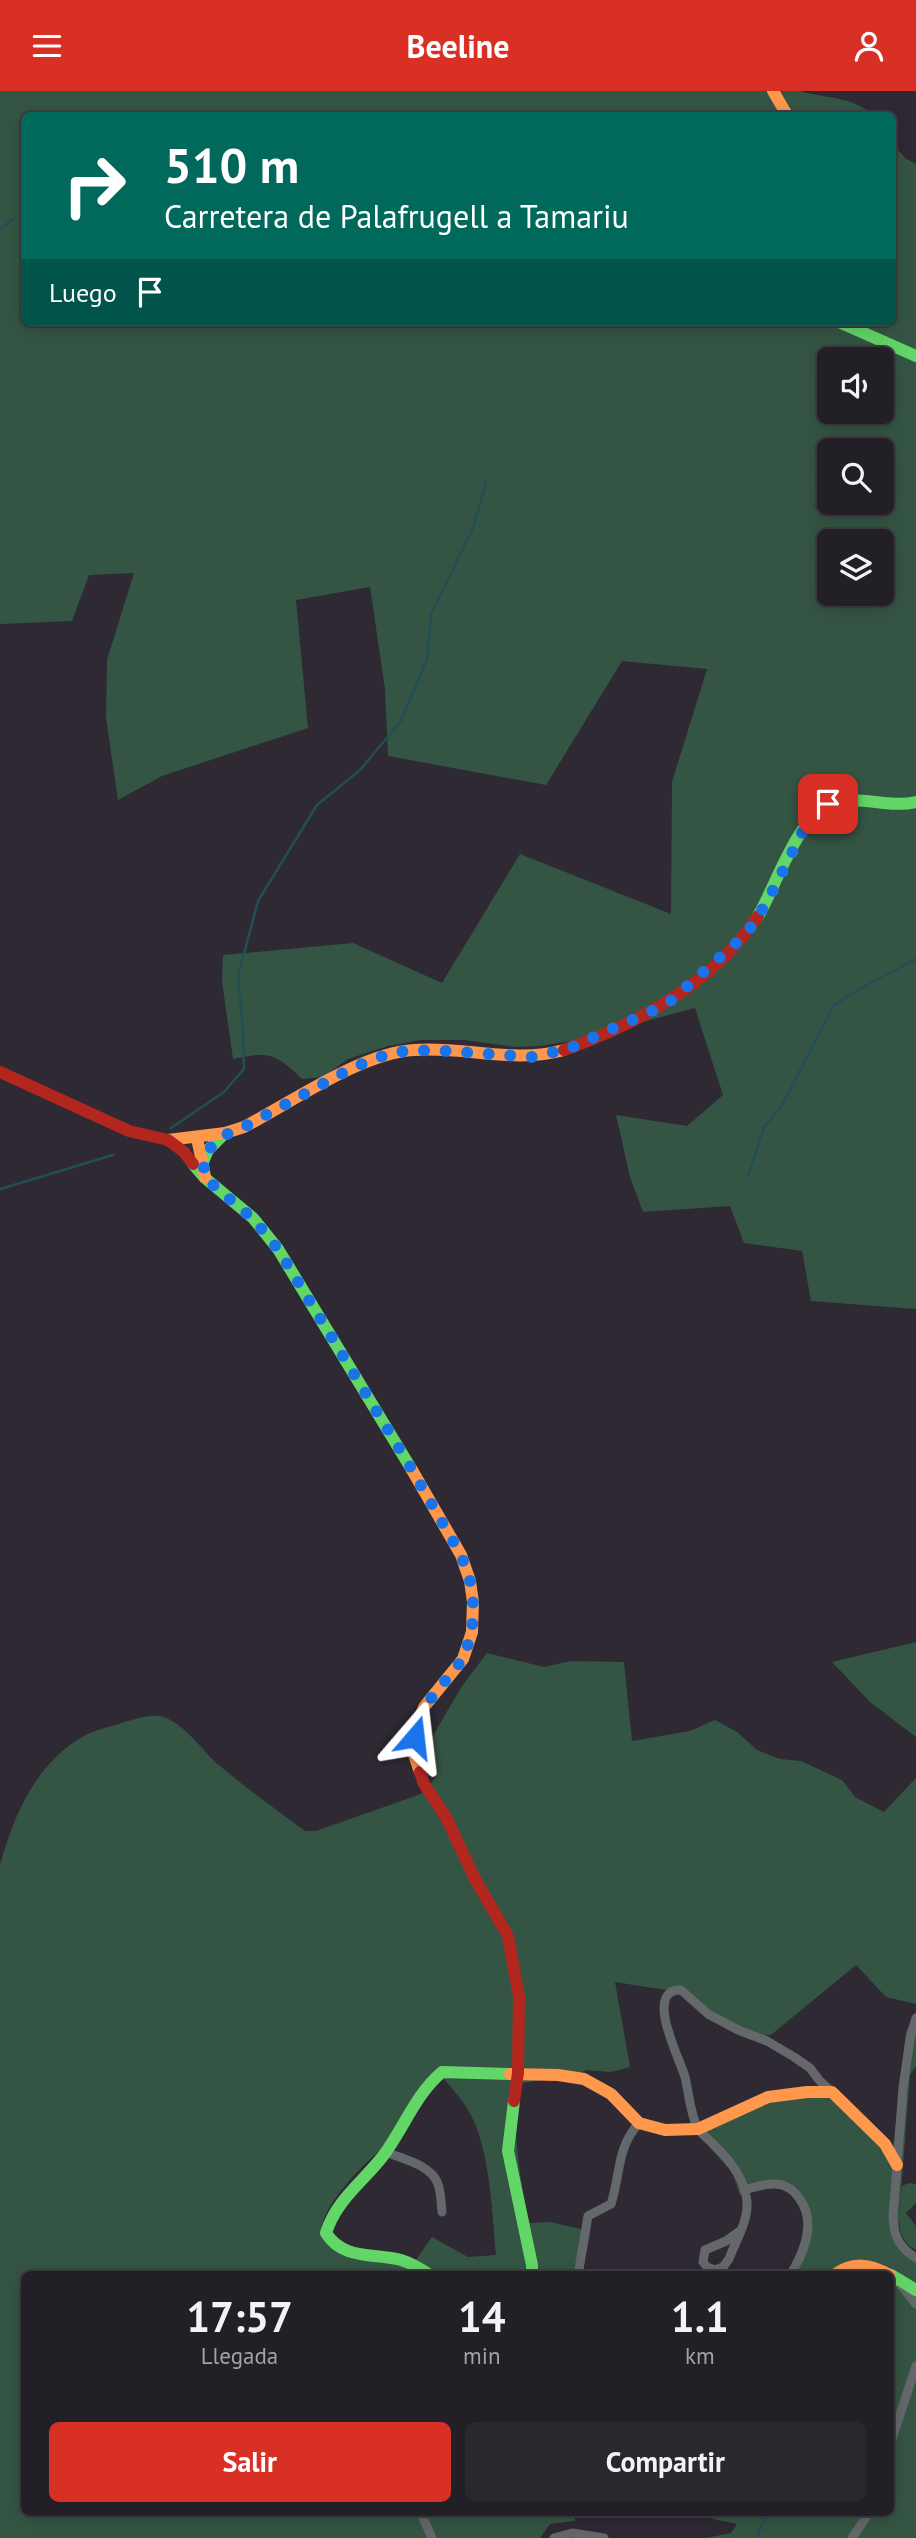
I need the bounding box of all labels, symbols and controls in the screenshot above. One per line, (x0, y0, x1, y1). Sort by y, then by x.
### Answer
text: Beeline (407, 25, 509, 67)
icon: menu (28, 27, 66, 65)
icon: person (850, 27, 888, 65)
text: 510 m (164, 133, 299, 197)
icon: right (49, 140, 140, 231)
text: Carretera de Palafrugell a Tamariu (164, 195, 629, 237)
icon: arrive (131, 273, 169, 311)
text: Luego (49, 276, 117, 309)
map controls (817, 347, 894, 606)
button: sound (817, 347, 894, 424)
button: search (817, 438, 894, 515)
button: layers (817, 529, 894, 606)
pin (798, 774, 858, 834)
icon: arrive (809, 785, 847, 823)
position arrow (378, 1700, 452, 1774)
text: 17:57 (186, 2289, 293, 2344)
text: 14 (458, 2289, 506, 2344)
text: 1.1 (671, 2289, 729, 2344)
text: Llegada (201, 2341, 278, 2370)
text: min (463, 2341, 501, 2370)
text: km (685, 2341, 715, 2370)
button: Salir (49, 2422, 451, 2502)
button: Compartir (465, 2422, 866, 2502)

